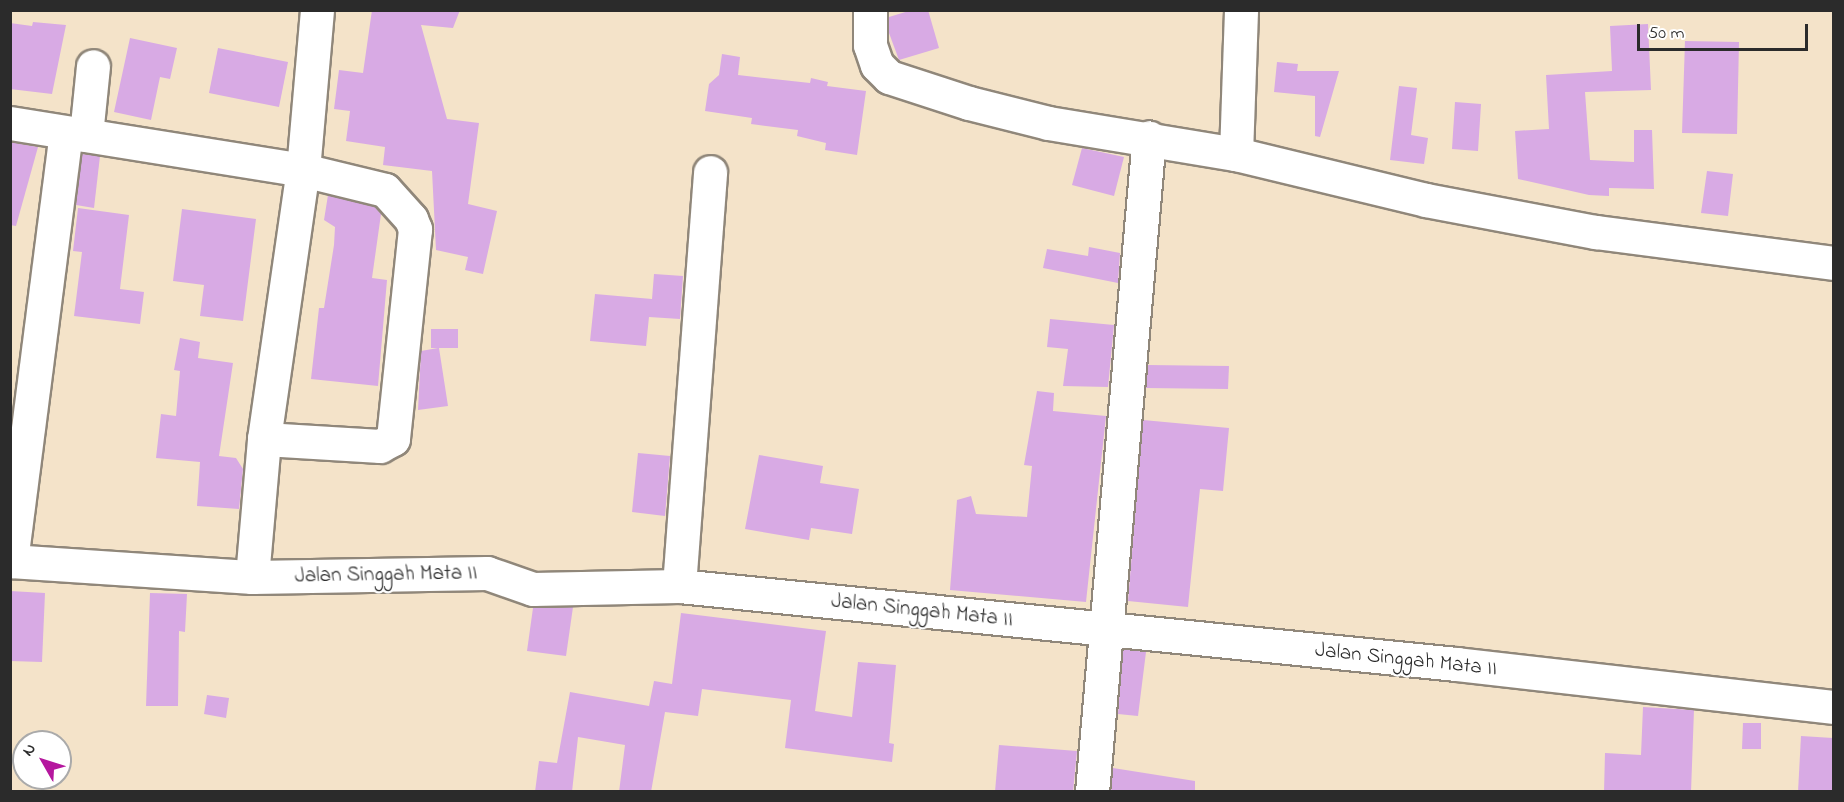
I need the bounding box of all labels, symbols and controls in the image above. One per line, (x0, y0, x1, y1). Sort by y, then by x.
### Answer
scale bar (1640, 12, 1811, 50)
text: 50 m (1648, 21, 1685, 47)
street label: Jalan Singgah Mata II (294, 561, 478, 589)
street label: Jalan Singgah Mata II (830, 589, 1014, 633)
street label: Jalan Singgah Mata II (1314, 638, 1498, 682)
north arrow (12, 730, 72, 790)
text: N (17, 738, 42, 762)

